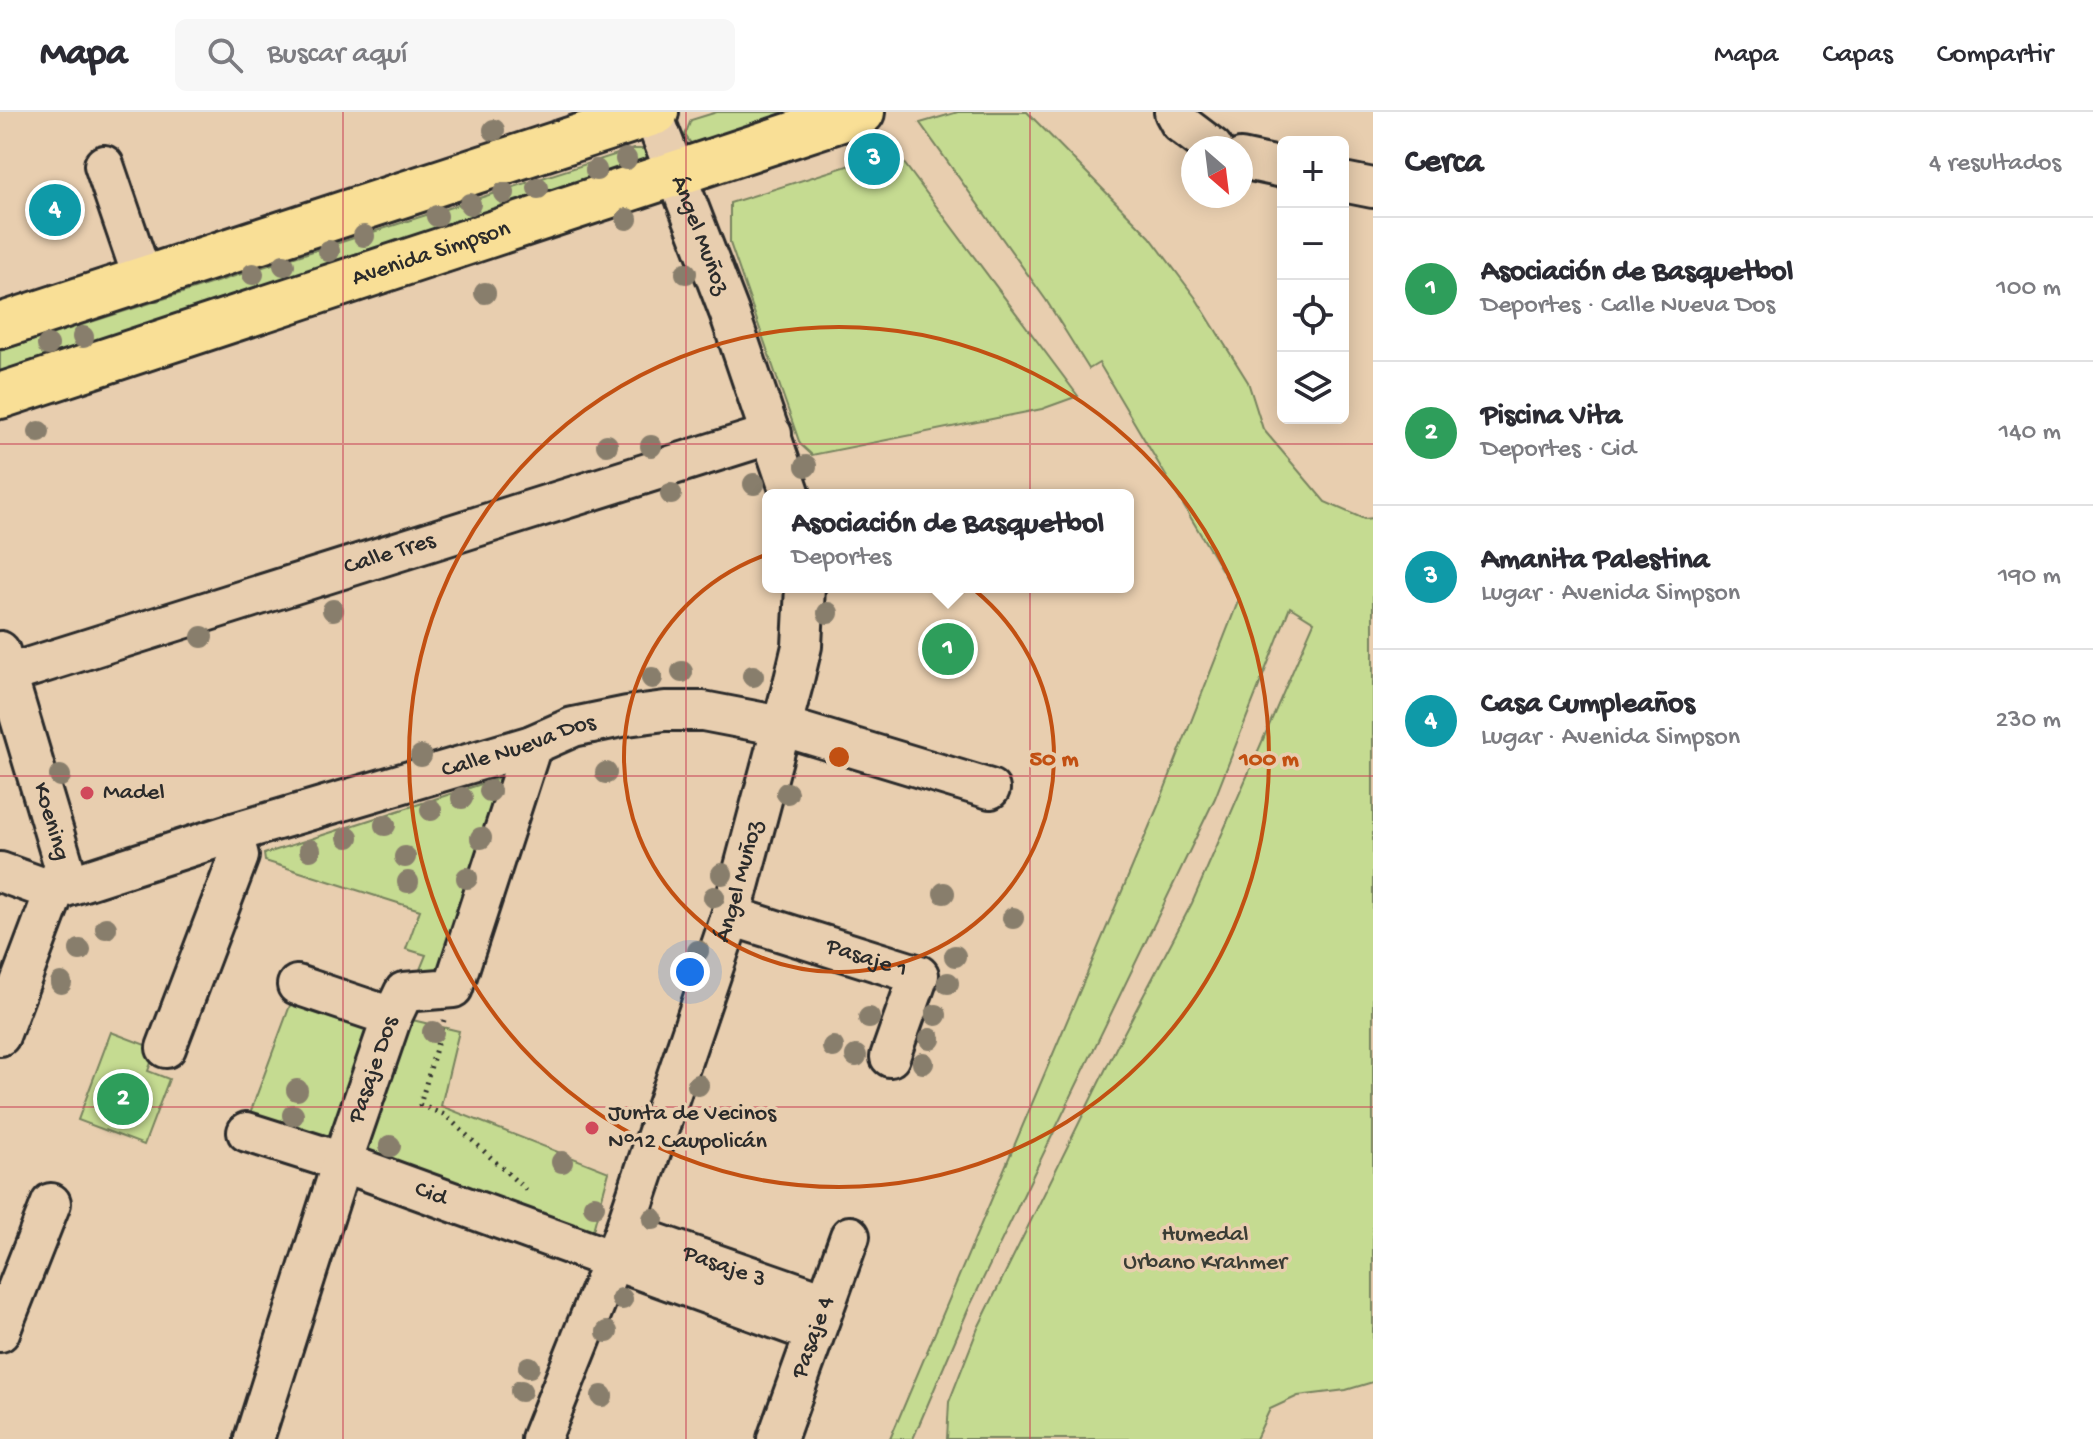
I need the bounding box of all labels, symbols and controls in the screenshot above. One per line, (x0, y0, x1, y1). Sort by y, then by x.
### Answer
search box (175, 19, 735, 91)
text: Mapa (40, 33, 127, 77)
icon: search (203, 33, 247, 77)
text: Buscar aquí (267, 38, 407, 73)
text: Mapa (1714, 39, 1778, 72)
text: Capas (1822, 39, 1893, 72)
text: Compartir (1937, 39, 2053, 72)
pin: 3 (848, 129, 900, 189)
north arrow (1181, 136, 1253, 208)
map controls (1277, 136, 1349, 424)
button: + (1277, 136, 1349, 208)
text: Cerca (1405, 144, 1483, 184)
text: 4 resultados (1929, 149, 2061, 180)
street label: Ángel Muñoz (663, 172, 736, 300)
pin: 4 (29, 180, 81, 240)
button: − (1277, 208, 1349, 280)
street label: Avenida Simpson (348, 214, 515, 293)
text: Asociación de Basquetbol (1481, 256, 1793, 291)
text: 1 (1426, 274, 1436, 305)
text: 100 m (1996, 274, 2061, 305)
button: locate (1277, 280, 1349, 352)
text: Deportes · Calle Nueva Dos (1481, 291, 1775, 322)
button: layers (1277, 352, 1349, 424)
text: Piscina Vita (1481, 400, 1622, 435)
text: 2 (1425, 418, 1437, 449)
text: 140 m (1999, 418, 2061, 449)
text: Deportes · Cid (1481, 435, 1636, 466)
popup (762, 489, 1134, 593)
text: Asociación de Basquetbol (792, 508, 1104, 543)
street label: Calle Tres (340, 526, 440, 582)
text: Deportes (792, 543, 891, 574)
text: Amanita Palestina (1481, 544, 1709, 579)
text: 3 (1424, 562, 1438, 593)
text: 190 m (1998, 562, 2061, 593)
text: Lugar · Avenida Simpson (1481, 579, 1740, 610)
pin: 1 (922, 619, 974, 679)
text: Casa Cumpleaños (1481, 688, 1695, 723)
text: 4 (1425, 706, 1437, 737)
text: 230 m (1995, 706, 2061, 737)
street label: Calle Nueva Dos (438, 708, 599, 785)
text: Lugar · Avenida Simpson (1481, 723, 1740, 754)
centre of rings (825, 743, 853, 771)
text: 50 m (1030, 746, 1078, 775)
text: 100 m (1238, 746, 1299, 775)
street label: Koening (26, 779, 76, 864)
place label: Madel (103, 779, 165, 808)
marker: Madel (78, 784, 96, 802)
street label: Ángel Muñoz (709, 816, 771, 946)
street label: Pasaje 1 (821, 932, 911, 985)
your location (670, 952, 710, 992)
street label: Pasaje Dos (342, 1012, 406, 1128)
pin: 2 (97, 1069, 149, 1129)
place label: Junta de Vecinos N°12 Caupolicán (608, 1100, 777, 1157)
marker: Junta de Vecinos N°12 Caupolicán (583, 1119, 601, 1137)
street label: Cid (411, 1175, 453, 1214)
park label: Humedal Urbano Krahmer (1123, 1221, 1289, 1278)
street label: Pasaje 3 (678, 1239, 770, 1295)
street label: Pasaje 4 (785, 1292, 842, 1383)

